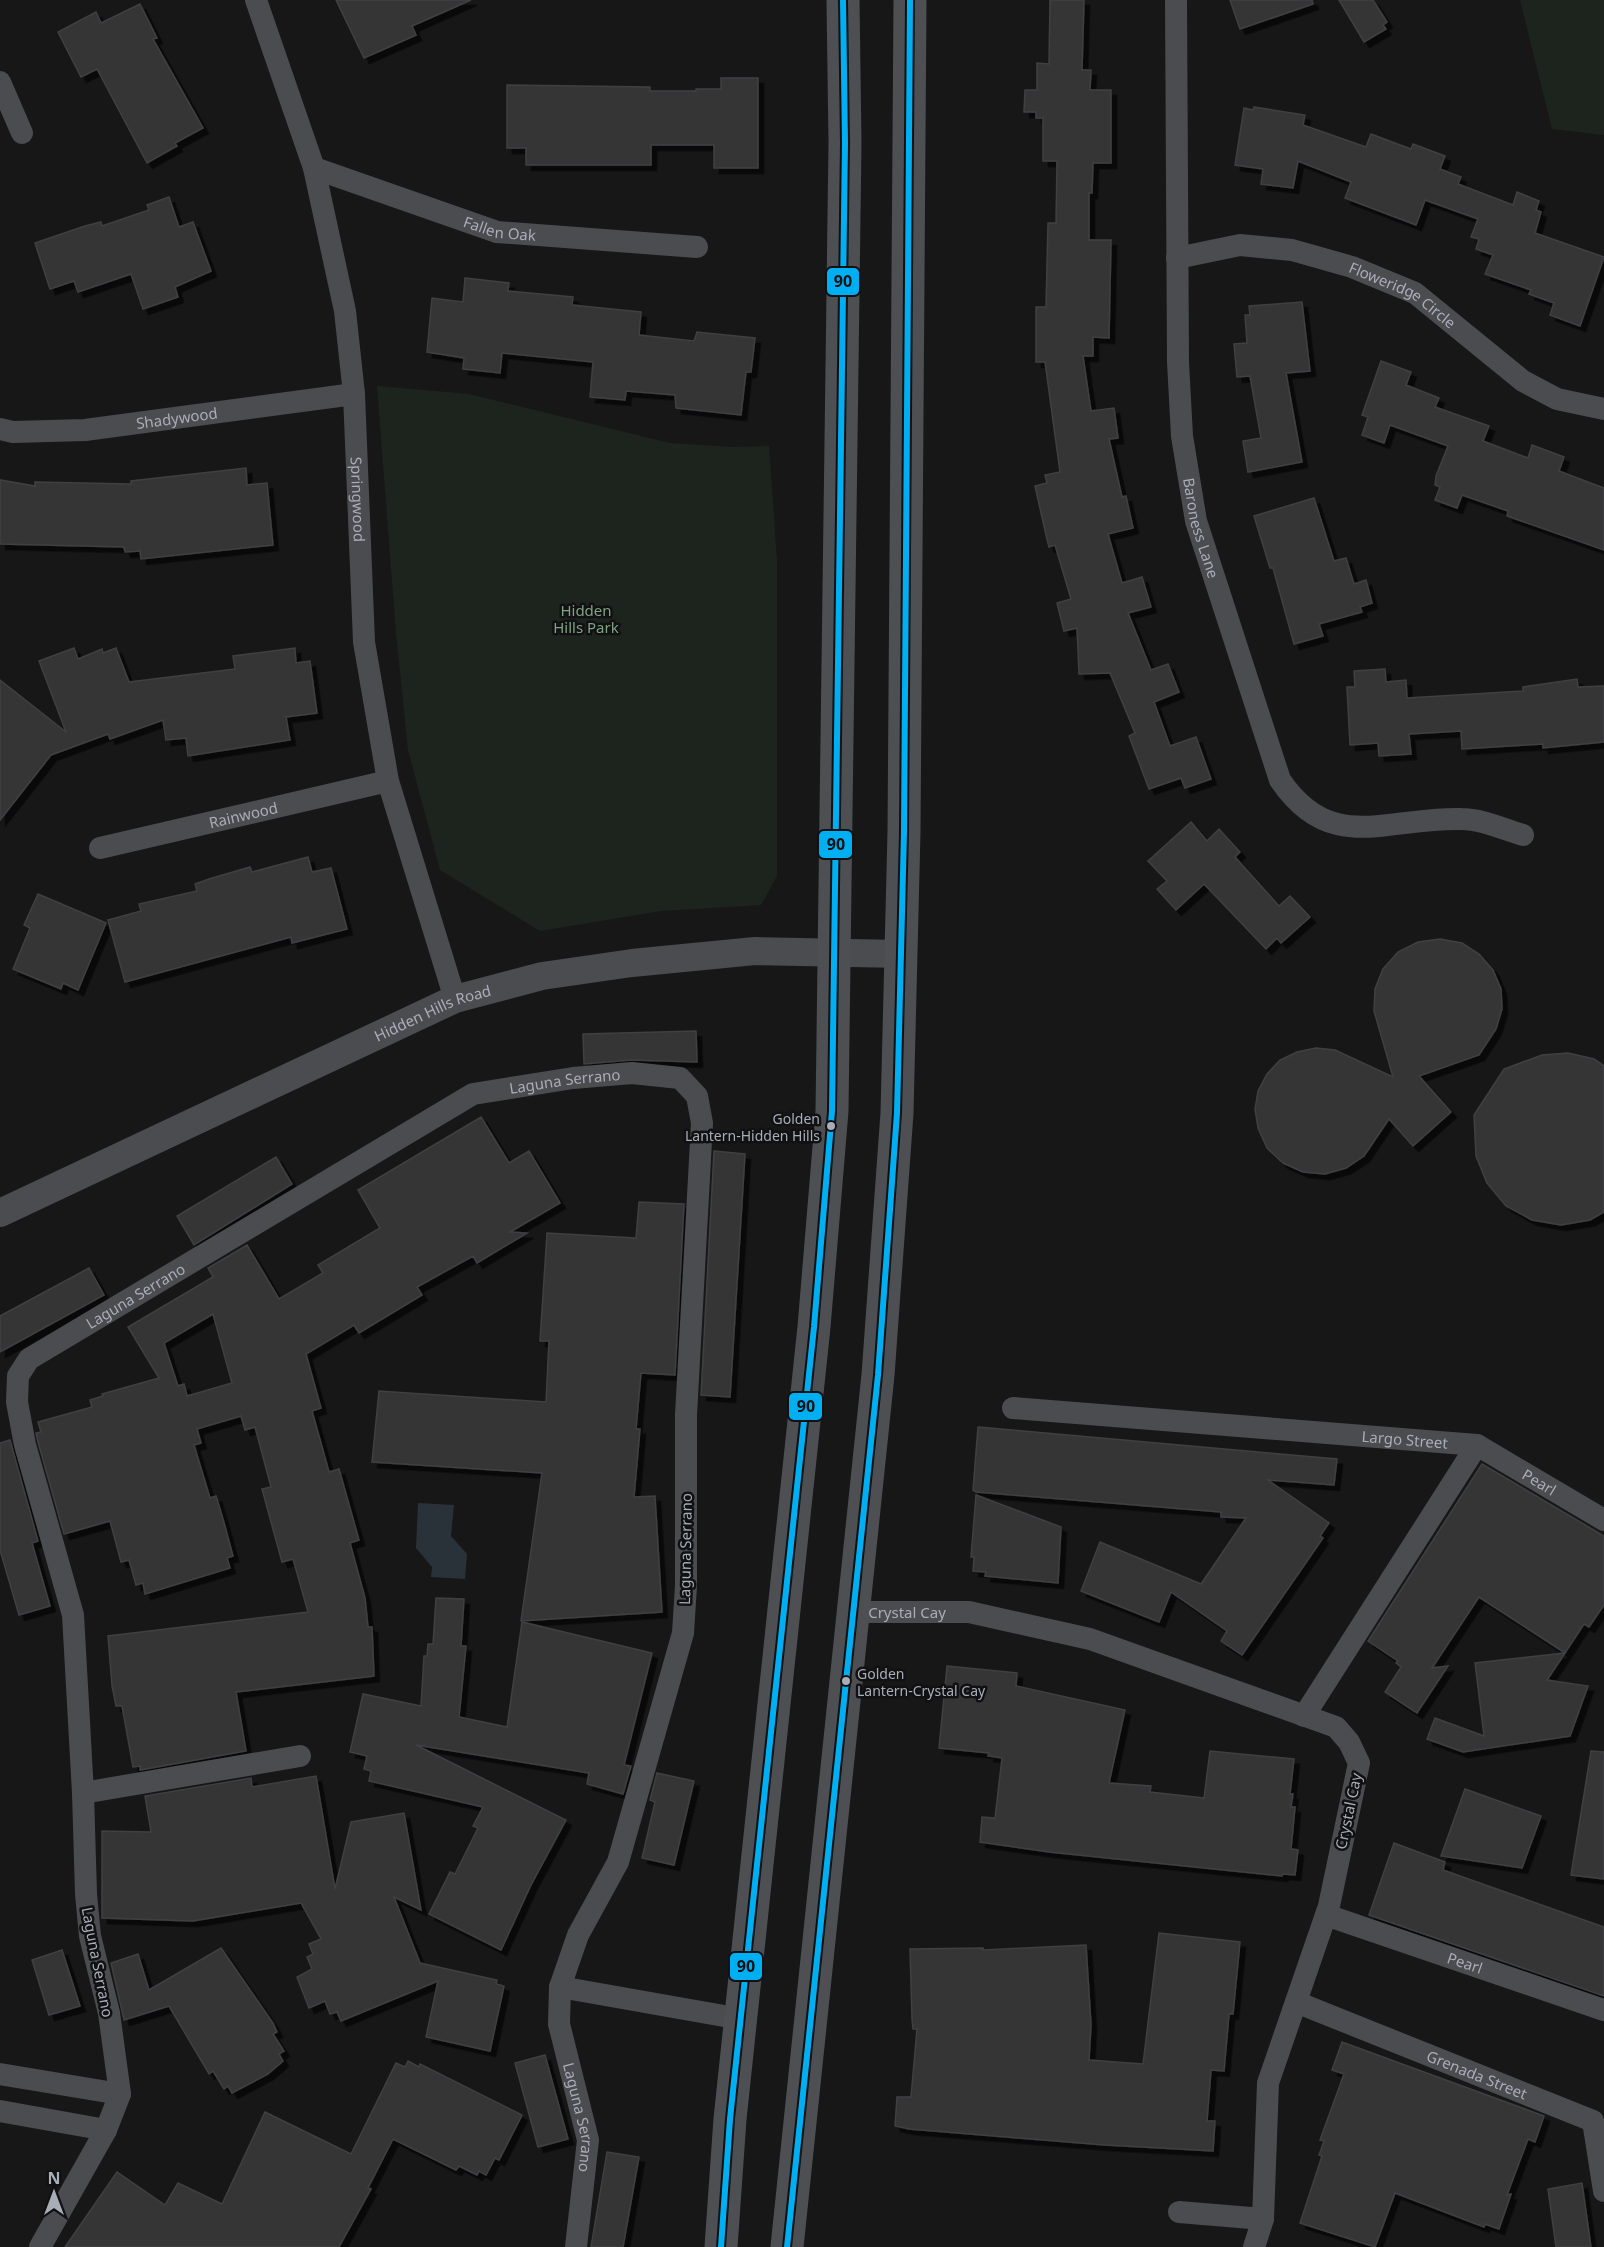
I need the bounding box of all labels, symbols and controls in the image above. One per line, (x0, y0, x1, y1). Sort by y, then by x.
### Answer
street label: Fallen Oak (461, 211, 537, 245)
street label: Floweridge Circle (1346, 257, 1460, 332)
line badge: 90 (826, 267, 860, 296)
text: 90 (834, 270, 852, 292)
street label: Shadywood (135, 402, 219, 433)
street label: Springwood (347, 456, 370, 542)
street label: Baroness Lane (1179, 476, 1224, 581)
park label: Hidden Hills Park (553, 600, 619, 637)
street label: Rainwood (207, 797, 280, 832)
line badge: 90 (818, 830, 853, 859)
text: 90 (827, 833, 845, 855)
street label: Hidden Hills Road (371, 980, 493, 1046)
street label: Laguna Serrano (508, 1064, 621, 1098)
place label: Golden Lantern-Hidden Hills (685, 1109, 820, 1145)
marker: Golden Lantern-Hidden Hills (825, 1120, 837, 1132)
street label: Laguna Serrano (82, 1258, 189, 1333)
line badge: 90 (788, 1392, 823, 1421)
text: 90 (797, 1395, 815, 1417)
street label: Largo Street (1361, 1426, 1449, 1453)
street label: Pearl (1519, 1464, 1560, 1500)
street label: Laguna Serrano (674, 1493, 696, 1605)
street label: Crystal Cay (868, 1602, 946, 1622)
place label: Golden Lantern-Crystal Cay (857, 1664, 986, 1700)
marker: Golden Lantern-Crystal Cay (840, 1675, 852, 1687)
street label: Crystal Cay (1330, 1771, 1366, 1851)
street label: Laguna Serrano (78, 1905, 118, 2019)
street label: Pearl (1445, 1947, 1485, 1978)
line badge: 90 (729, 1952, 763, 1981)
text: 90 (737, 1955, 755, 1977)
street label: Grenada Street (1424, 2045, 1531, 2104)
street label: Laguna Serrano (559, 2060, 598, 2173)
north arrow (24, 2163, 84, 2223)
text: N (47, 2167, 61, 2189)

